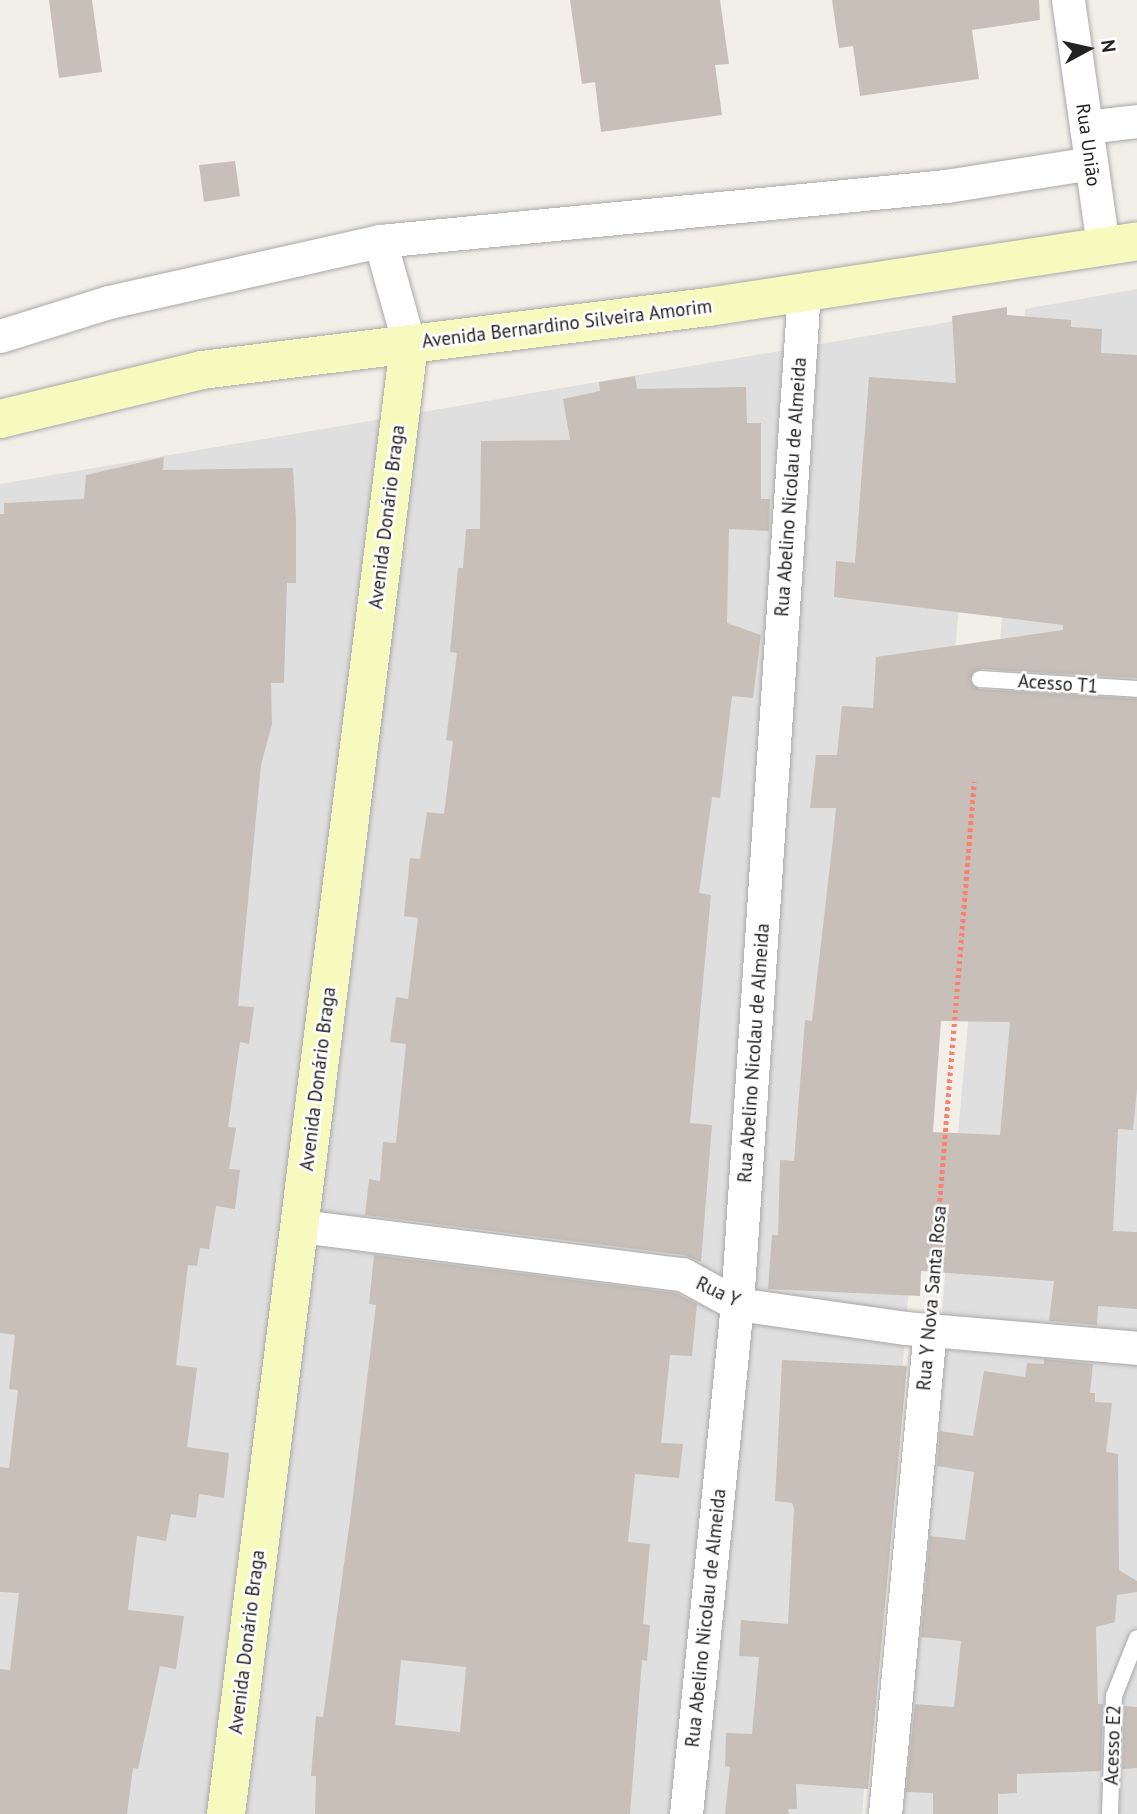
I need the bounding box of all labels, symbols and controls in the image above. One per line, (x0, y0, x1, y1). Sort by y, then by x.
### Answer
north arrow (1053, 14, 1123, 84)
text: N (1096, 38, 1122, 54)
street label: Rua União (1071, 102, 1105, 188)
street label: Avenida Bernardino Silveira Amorim (420, 295, 714, 353)
street label: Rua Abelino Nicolau de Almeida (771, 356, 811, 618)
street label: Avenida Donário Braga (364, 424, 410, 610)
street label: Acesso T1 (1017, 670, 1099, 698)
street label: Rua Abelino Nicolau de Almeida (734, 922, 774, 1184)
street label: Avenida Donário Braga (295, 986, 341, 1172)
street label: Rua Y Nova Santa Rosa (913, 1204, 951, 1392)
street label: Rua Y (692, 1272, 744, 1312)
street label: Rua Abelino Nicolau de Almeida (681, 1487, 731, 1749)
street label: Avenida Donário Braga (224, 1549, 270, 1735)
street label: Acesso E2 (1100, 1704, 1126, 1786)

